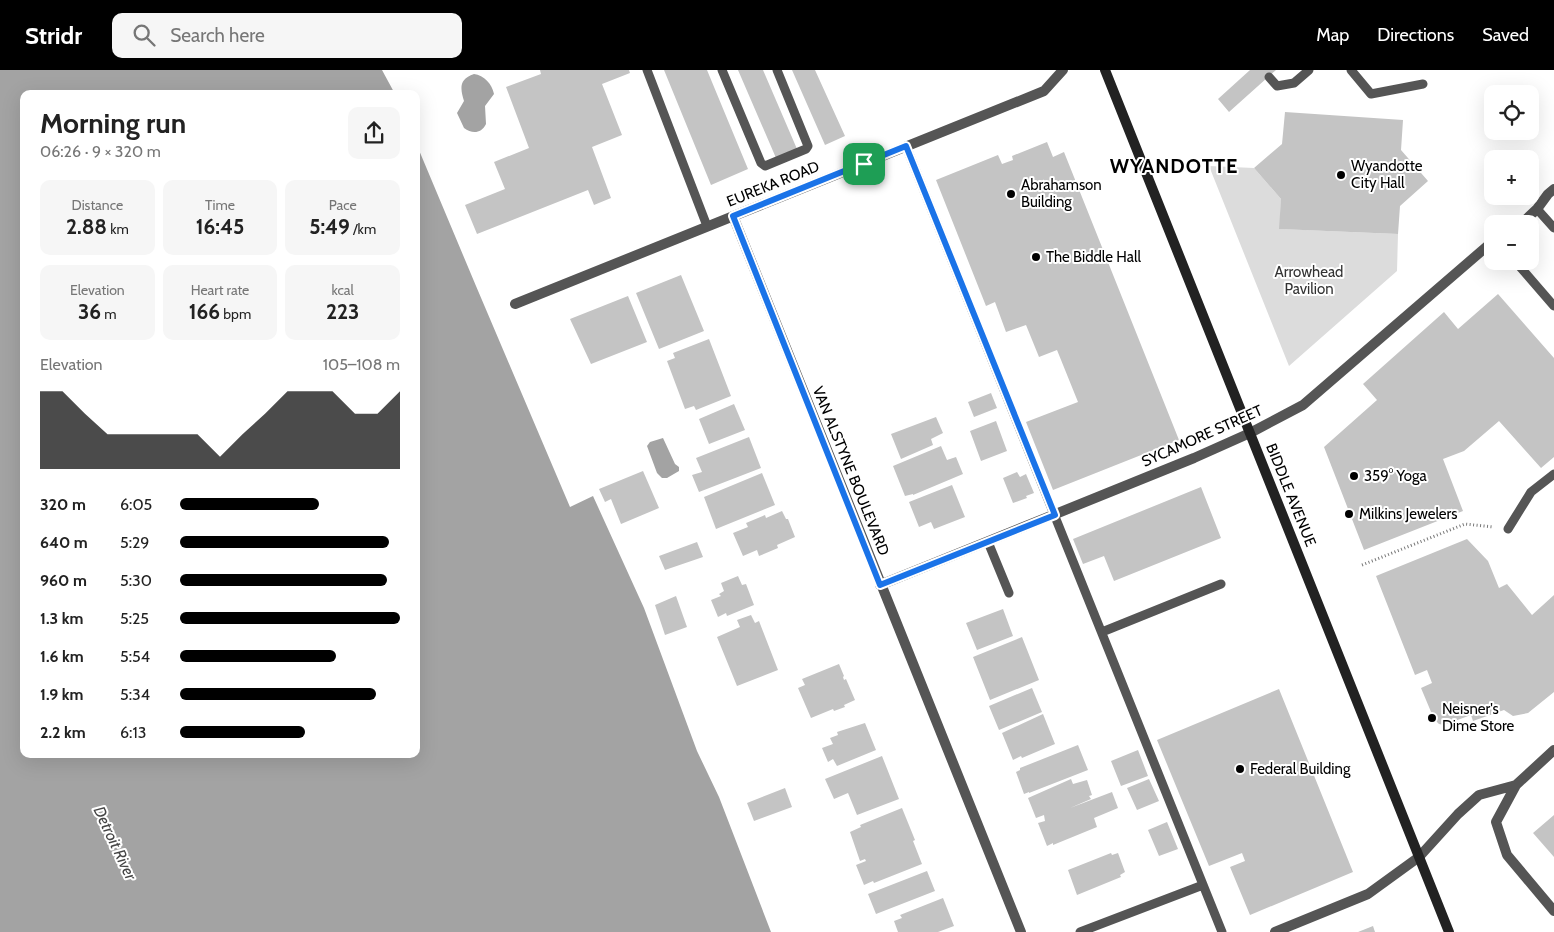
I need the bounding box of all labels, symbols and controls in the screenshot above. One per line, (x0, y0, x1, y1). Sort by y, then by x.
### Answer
search box (112, 13, 462, 58)
text: Stridr (25, 21, 82, 50)
icon: search (130, 21, 158, 49)
text: Search here (170, 24, 265, 47)
text: Map (1316, 24, 1349, 46)
text: Directions (1377, 24, 1454, 46)
text: Saved (1482, 24, 1529, 46)
map controls (1484, 85, 1539, 270)
button: locate (1484, 85, 1539, 140)
text: Morning run (40, 106, 186, 140)
button: share (348, 107, 400, 159)
text: 06:26 · 9 × 320 m (40, 142, 161, 161)
pin (843, 143, 885, 185)
icon: arrive (850, 150, 878, 178)
button: + (1484, 150, 1539, 205)
district label: WYANDOTTE (1110, 154, 1238, 178)
street label: EUREKA ROAD (724, 157, 822, 211)
place label: Wyandotte City Hall (1351, 157, 1423, 192)
marker: Wyandotte City Hall (1335, 169, 1347, 181)
place label: Abrahamson Building (1021, 176, 1102, 211)
marker: Abrahamson Building (1005, 188, 1017, 200)
text: Distance (72, 196, 123, 214)
text: Time (205, 196, 235, 214)
text: Pace (329, 196, 357, 214)
text: 2.88 (66, 214, 107, 239)
text: 16:45 (196, 214, 244, 239)
text: 5:49 (309, 214, 350, 239)
button: − (1484, 215, 1539, 270)
text: km (107, 220, 129, 238)
text: /km (350, 220, 376, 238)
place label: The Biddle Hall (1046, 248, 1141, 266)
marker: The Biddle Hall (1030, 251, 1042, 263)
park label: Arrowhead Pavilion (1275, 263, 1343, 298)
text: Elevation (70, 281, 125, 299)
text: Heart rate (191, 281, 249, 299)
text: kcal (331, 281, 354, 299)
text: 36 (78, 299, 101, 324)
text: 166 (189, 299, 220, 324)
text: 223 (326, 299, 359, 324)
text: m (101, 305, 117, 323)
text: bpm (220, 305, 251, 323)
text: Elevation (40, 355, 103, 374)
text: 105–108 m (323, 355, 400, 374)
street label: VAN ALSTYNE BOULEVARD (809, 384, 893, 558)
street label: SYCAMORE STREET (1139, 401, 1265, 471)
street label: BIDDLE AVENUE (1262, 441, 1320, 549)
place label: 359° Yoga (1364, 467, 1427, 485)
marker: 359° Yoga (1348, 470, 1360, 482)
text: 320 m (40, 495, 86, 514)
text: 6:05 (120, 495, 152, 514)
place label: Milkins Jewelers (1359, 505, 1458, 523)
marker: Milkins Jewelers (1343, 508, 1355, 520)
text: 640 m (40, 533, 88, 552)
text: 5:29 (120, 533, 149, 552)
text: 960 m (40, 571, 87, 590)
text: 5:30 (120, 571, 152, 590)
text: 1.3 km (40, 609, 83, 628)
text: 5:25 (120, 609, 149, 628)
text: 1.6 km (40, 647, 84, 666)
text: 5:54 (120, 647, 150, 666)
text: 1.9 km (40, 685, 83, 704)
text: 5:34 (120, 685, 150, 704)
place label: Neisner's Dime Store (1442, 700, 1515, 735)
marker: Neisner's Dime Store (1426, 712, 1438, 724)
text: 2.2 km (40, 723, 86, 742)
text: 6:13 (120, 723, 146, 742)
place label: Federal Building (1250, 760, 1351, 778)
marker: Federal Building (1234, 763, 1246, 775)
water label: Detroit River (90, 803, 141, 884)

